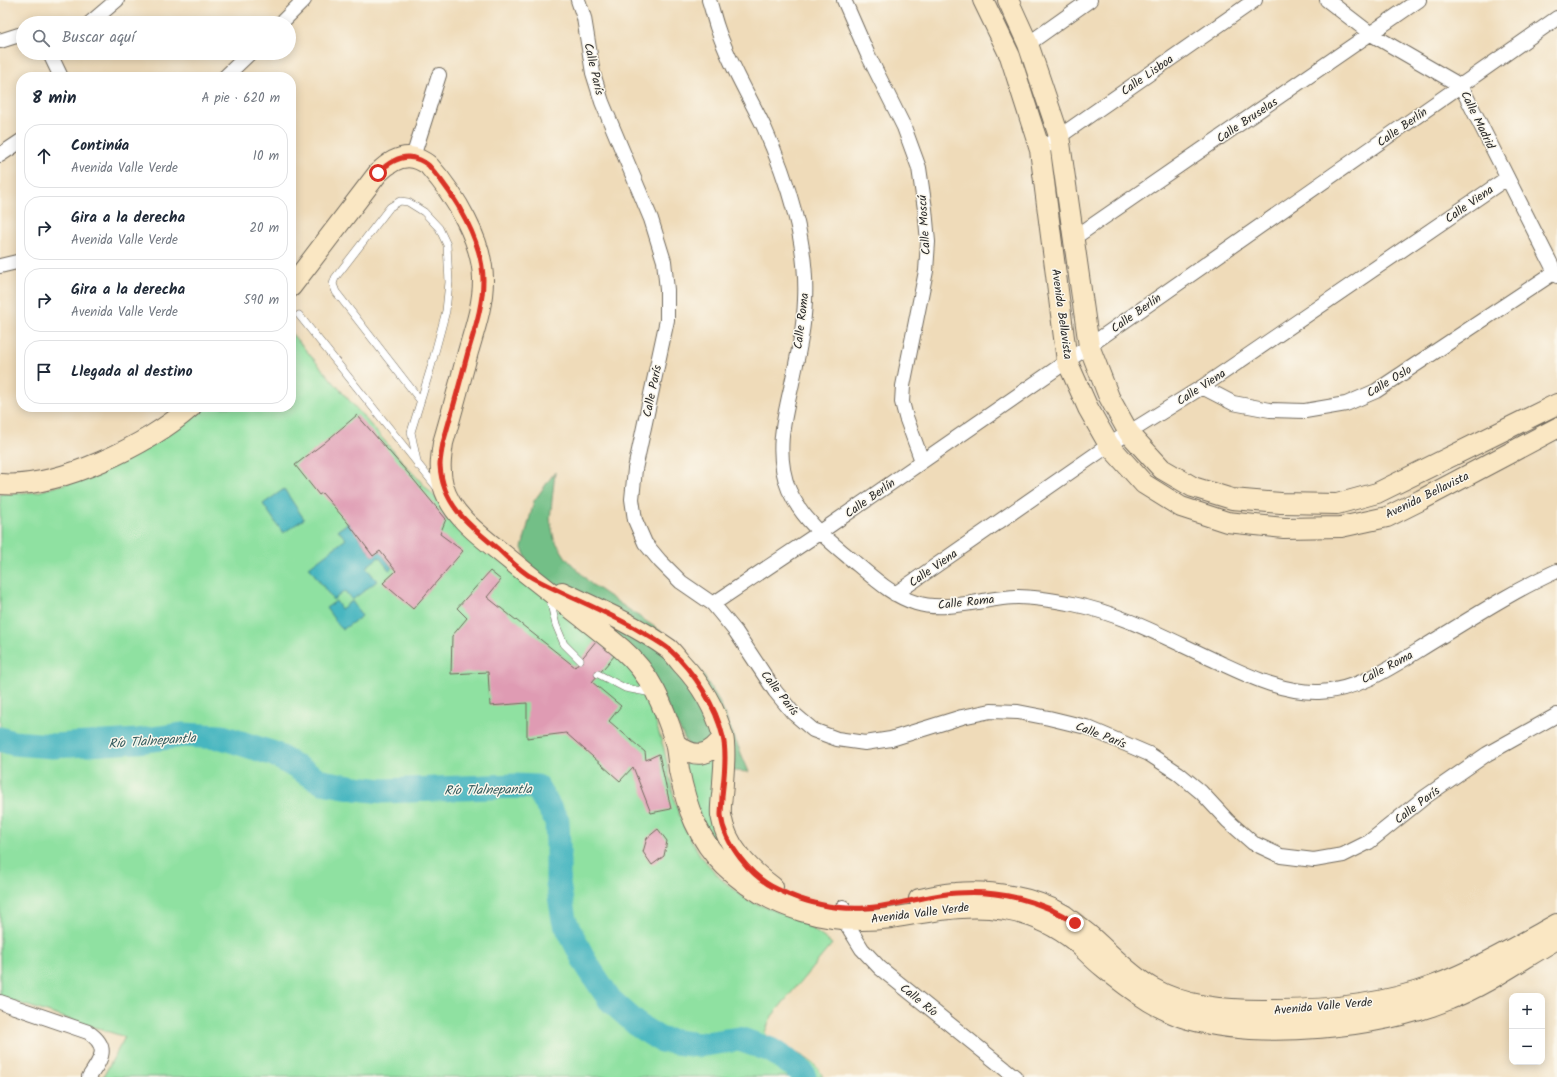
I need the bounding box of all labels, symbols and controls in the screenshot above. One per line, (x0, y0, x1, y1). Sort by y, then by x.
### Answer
search box (16, 16, 296, 60)
text: Buscar aquí (62, 26, 135, 50)
icon: search (30, 27, 52, 49)
street label: Calle París (578, 41, 609, 97)
street label: Calle Lisboa (1117, 50, 1178, 101)
text: 8 min (32, 85, 76, 112)
text: A pie · 620 m (201, 88, 280, 109)
street label: Calle Madrid (1455, 88, 1500, 154)
street label: Calle Bruselas (1213, 93, 1282, 148)
street label: Calle Berlín (1373, 103, 1432, 152)
text: Continúa (71, 134, 129, 158)
icon: ahead (33, 145, 55, 167)
text: 10 m (253, 146, 279, 167)
text: Avenida Valle Verde (71, 158, 178, 179)
route start (369, 164, 387, 182)
street label: Calle Viena (1441, 180, 1498, 228)
street label: Calle Moscú (913, 194, 936, 256)
text: Gira a la derecha (71, 206, 185, 230)
icon: right (33, 217, 55, 239)
text: 20 m (249, 218, 279, 239)
text: Avenida Valle Verde (71, 230, 178, 251)
street label: Avenida Bellavista (1046, 268, 1077, 361)
text: Gira a la derecha (71, 278, 185, 302)
icon: right (33, 289, 55, 311)
street label: Calle Berlín (1107, 289, 1166, 338)
text: 590 m (244, 290, 279, 311)
street label: Calle Roma (789, 291, 814, 350)
text: Avenida Valle Verde (71, 302, 178, 323)
text: Llegada al destino (71, 360, 193, 384)
street label: Calle Oslo (1363, 360, 1415, 402)
icon: arrive (33, 361, 55, 383)
street label: Calle París (638, 363, 667, 419)
street label: Calle Viena (1173, 364, 1230, 411)
street label: Avenida Bellavista (1382, 467, 1473, 524)
street label: Calle Berlín (841, 474, 900, 523)
street label: Calle Viena (905, 544, 962, 592)
street label: Calle Roma (937, 590, 996, 615)
street label: Calle Roma (1358, 646, 1417, 689)
street label: Calle París (756, 667, 803, 720)
street label: Calle París (1073, 717, 1129, 754)
water label: Río Tlalnepantla (108, 728, 197, 755)
water label: Río Tlalnepantla (444, 779, 533, 802)
street label: Calle París (1390, 782, 1444, 829)
street label: Avenida Valle Verde (870, 898, 971, 929)
route end (1066, 914, 1084, 932)
street label: Calle Río (896, 979, 942, 1022)
street label: Avenida Valle Verde (1273, 993, 1374, 1020)
map controls (1509, 993, 1545, 1065)
button: + (1509, 993, 1545, 1029)
button: − (1509, 1029, 1545, 1065)

